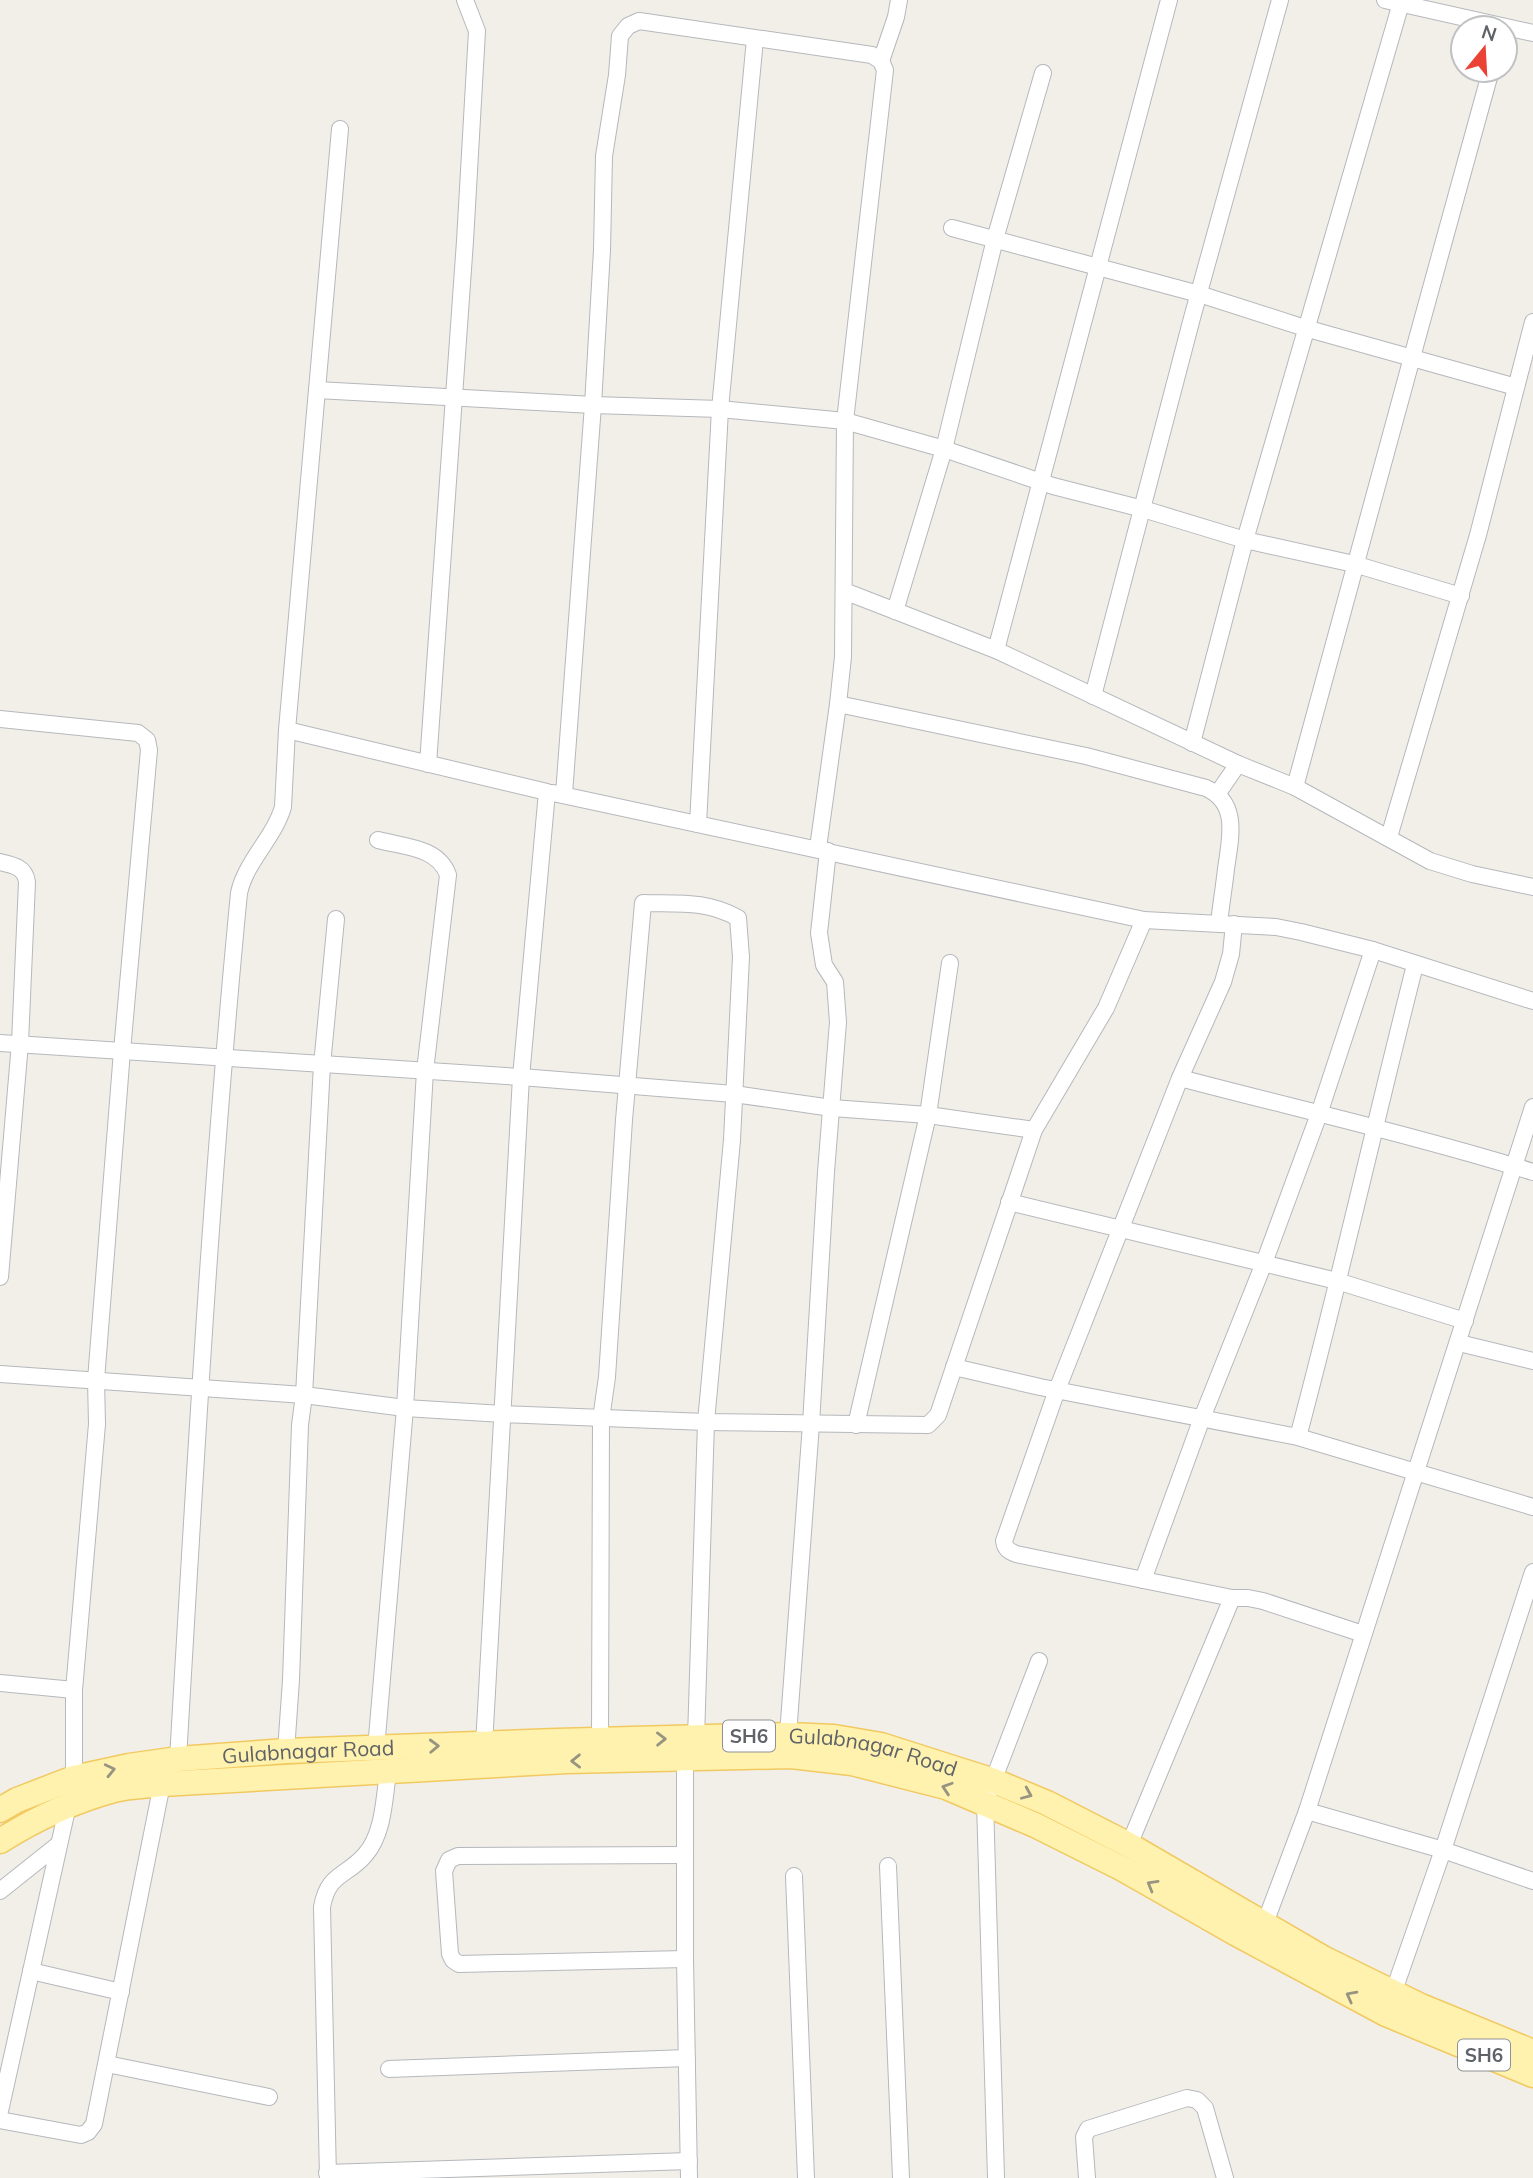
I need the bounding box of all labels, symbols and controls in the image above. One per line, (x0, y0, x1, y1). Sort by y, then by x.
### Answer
north arrow (1449, 14, 1519, 84)
text: N (1479, 19, 1500, 46)
road number: SH6 (723, 1720, 775, 1752)
street label: Gulabnagar Road (788, 1722, 961, 1781)
one-way arrow (656, 1731, 667, 1746)
street label: Gulabnagar Road (221, 1734, 395, 1769)
one-way arrow (429, 1739, 440, 1754)
one-way arrow (571, 1754, 582, 1769)
one-way arrow (104, 1764, 116, 1778)
one-way arrow (942, 1782, 954, 1796)
one-way arrow (1020, 1786, 1032, 1800)
one-way arrow (1147, 1880, 1160, 1893)
one-way arrow (1346, 1990, 1359, 2004)
road number: SH6 (1458, 2039, 1510, 2070)

